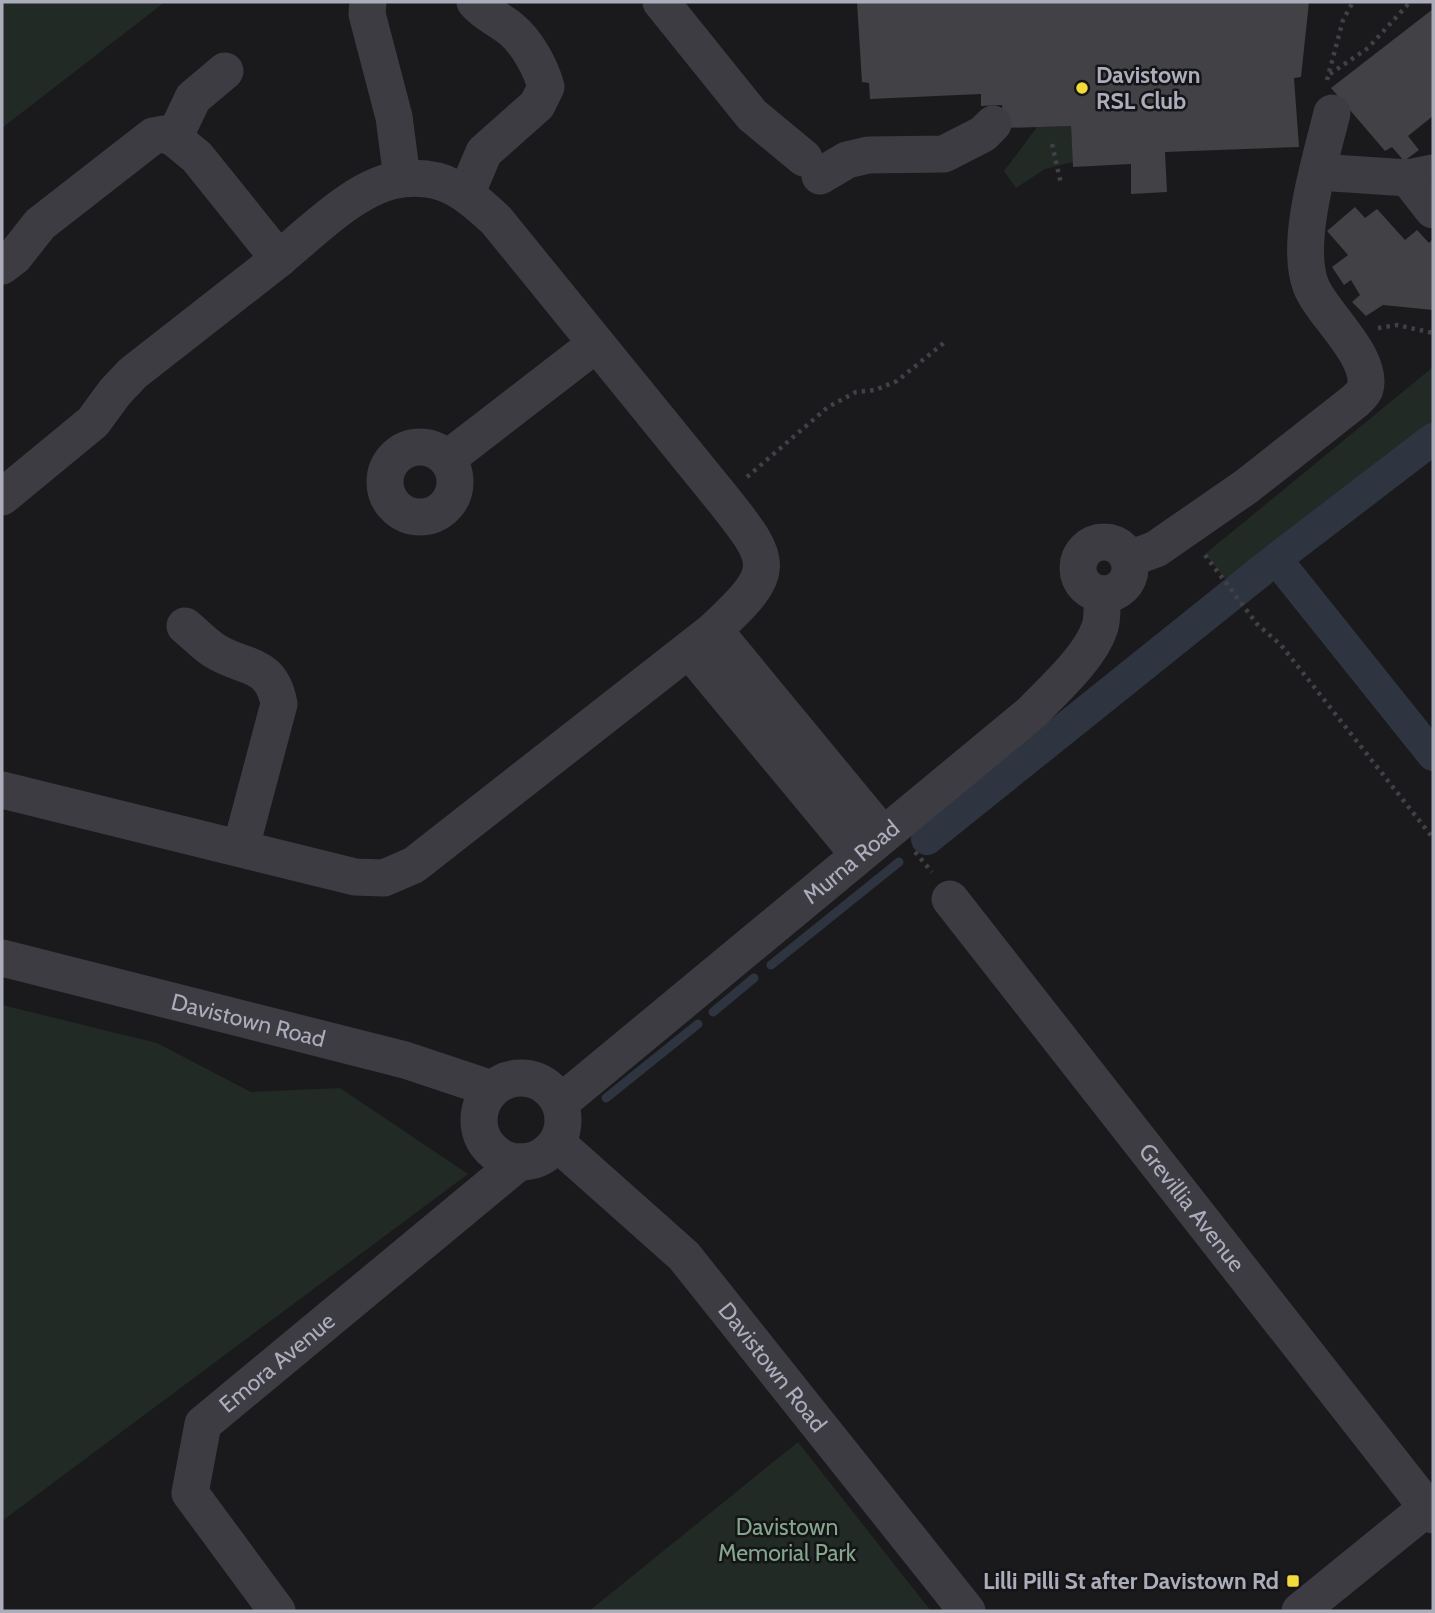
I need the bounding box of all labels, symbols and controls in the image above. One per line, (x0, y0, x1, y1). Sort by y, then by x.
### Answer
place label: Davistown RSL Club (1096, 61, 1200, 115)
marker: Davistown RSL Club (1074, 80, 1090, 96)
street label: Murna Road (797, 814, 905, 910)
street label: Davistown Road (168, 987, 328, 1053)
street label: Grevillia Avenue (1133, 1138, 1251, 1277)
street label: Davistown Road (712, 1297, 833, 1437)
street label: Emora Avenue (214, 1306, 341, 1419)
park label: Davistown Memorial Park (718, 1513, 857, 1567)
place label: Lilli Pilli St after Davistown Rd (983, 1567, 1279, 1595)
marker: Lilli Pilli St after Davistown Rd (1285, 1573, 1301, 1589)

